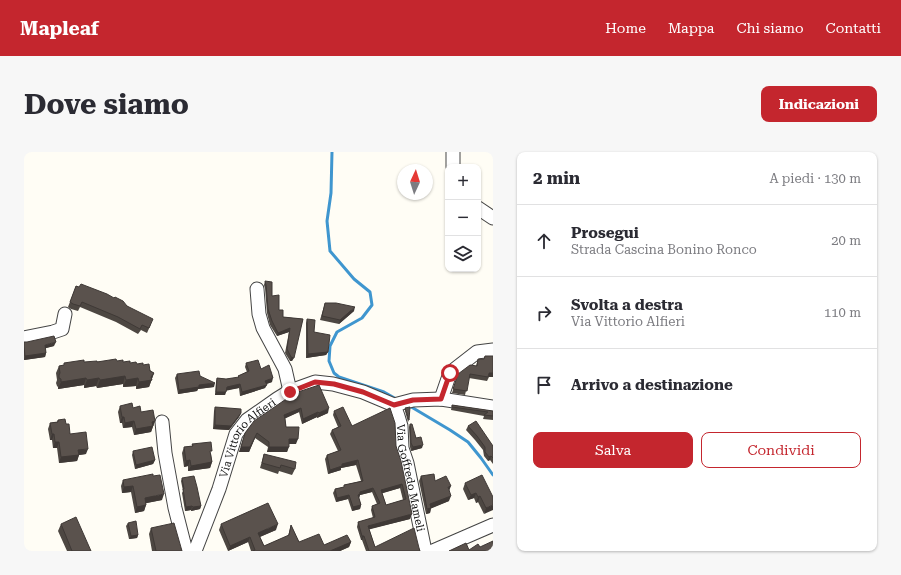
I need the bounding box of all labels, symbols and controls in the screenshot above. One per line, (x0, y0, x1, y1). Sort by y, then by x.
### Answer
text: Mapleaf (20, 17, 99, 40)
text: Home (605, 20, 646, 36)
text: Mappa (668, 20, 714, 36)
text: Chi siamo (736, 20, 804, 36)
text: Contatti (826, 20, 881, 36)
button: Indicazioni (761, 86, 877, 122)
text: Dove siamo (24, 88, 189, 121)
north arrow (397, 164, 433, 200)
map controls (445, 164, 481, 272)
button: + (445, 164, 481, 200)
text: 2 min (533, 168, 580, 188)
text: A piedi · 130 m (769, 171, 861, 186)
button: − (445, 200, 481, 236)
text: Prosegui (571, 224, 639, 242)
icon: ahead (533, 230, 555, 252)
text: 20 m (831, 233, 861, 248)
button: layers (445, 236, 481, 272)
text: Strada Cascina Bonino Ronco (571, 242, 757, 257)
text: Svolta a destra (571, 296, 683, 314)
icon: right (533, 302, 555, 324)
text: 110 m (824, 305, 861, 320)
text: Via Vittorio Alfieri (571, 314, 685, 329)
route start (441, 364, 459, 382)
icon: arrive (533, 374, 555, 396)
text: Arrivo a destinazione (571, 376, 733, 394)
route end (281, 383, 299, 401)
street label: Via Vittorio Alfieri (216, 395, 279, 479)
street label: Via Goffredo Mameli (394, 424, 427, 533)
button: Salva (533, 432, 693, 468)
button: Condividi (701, 432, 861, 468)

